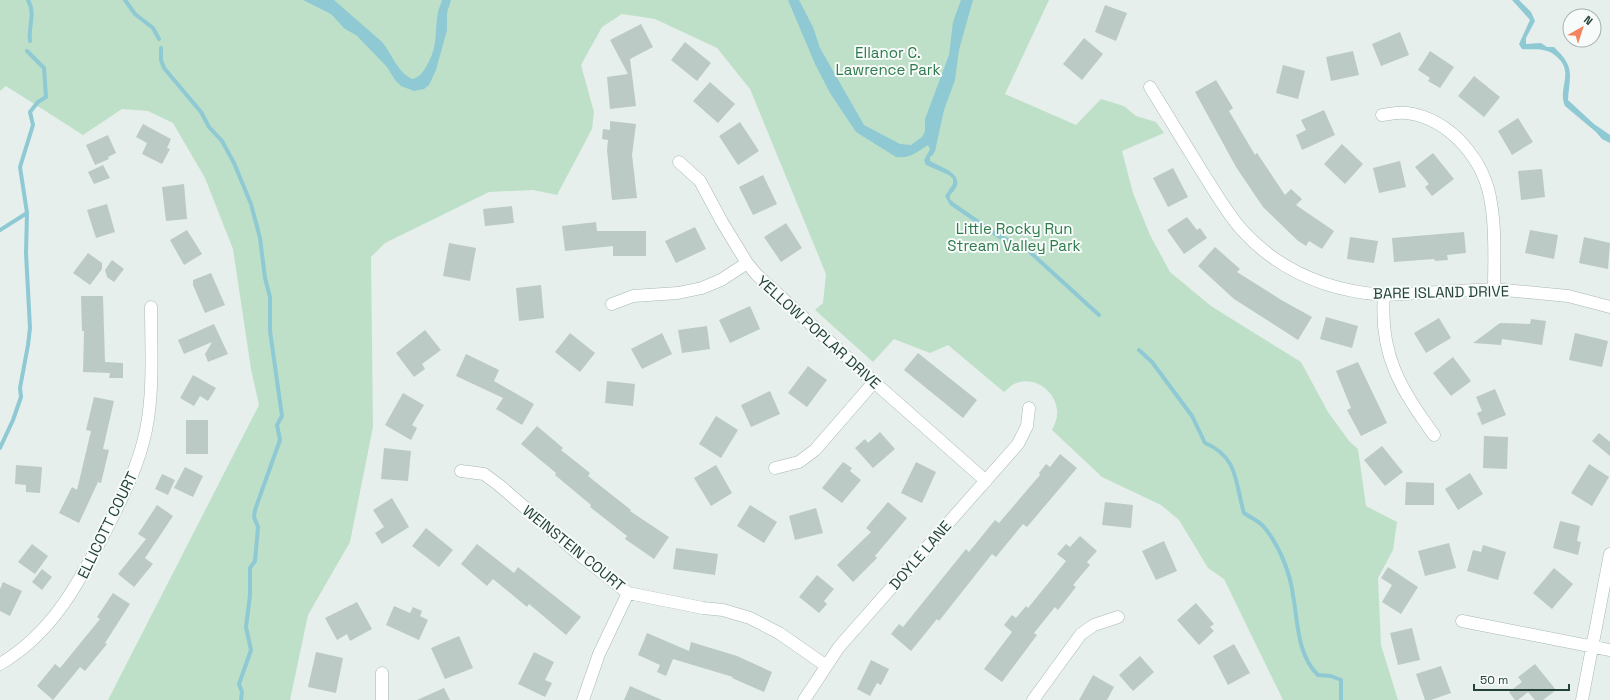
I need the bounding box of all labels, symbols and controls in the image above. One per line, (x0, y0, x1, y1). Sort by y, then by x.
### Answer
north arrow (1562, 8, 1602, 48)
text: N (1581, 12, 1596, 28)
park label: Ellanor C. Lawrence Park (835, 43, 941, 79)
park label: Little Rocky Run Stream Valley Park (947, 219, 1081, 255)
street label: YELLOW POPLAR DRIVE (753, 271, 885, 393)
street label: BARE ISLAND DRIVE (1373, 281, 1509, 303)
street label: ELLICOTT COURT (73, 468, 141, 582)
street label: WEINSTEIN COURT (519, 501, 629, 595)
street label: DOYLE LANE (885, 517, 955, 593)
scale bar (1474, 666, 1569, 692)
text: 50 m (1480, 672, 1508, 688)

